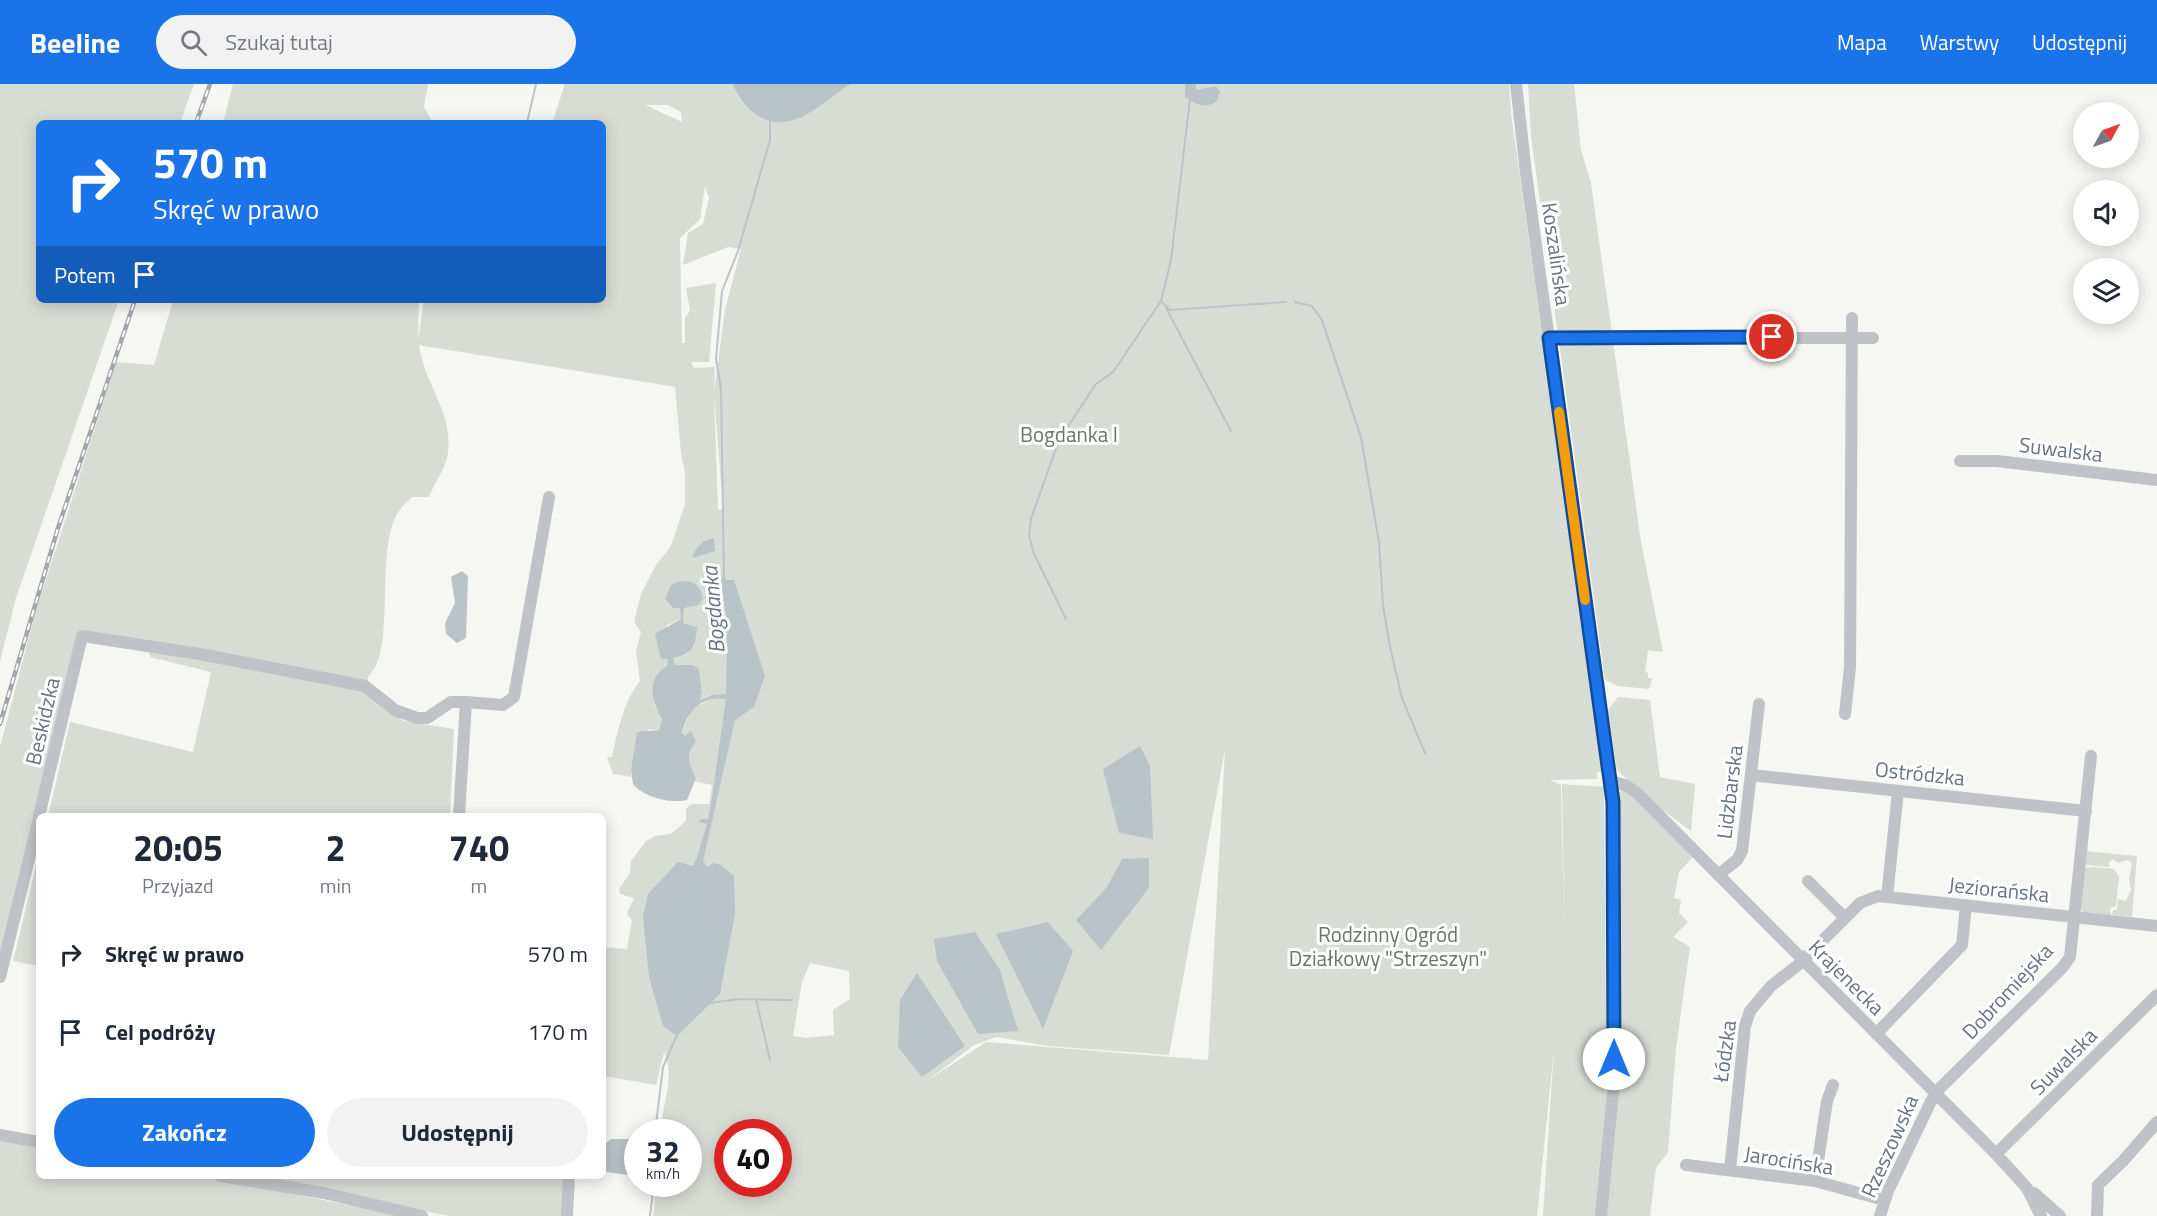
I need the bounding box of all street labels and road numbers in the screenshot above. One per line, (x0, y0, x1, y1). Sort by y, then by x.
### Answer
street label: Koszalińska (1534, 200, 1580, 308)
street label: Suwalska (2017, 428, 2105, 470)
street label: Beskidzka (16, 674, 68, 768)
street label: Lidzbarska (1707, 743, 1751, 841)
street label: Ostródzka (1873, 752, 1967, 794)
street label: Jeziorańska (1947, 868, 2051, 910)
street label: Krajenecka (1802, 932, 1893, 1023)
street label: Dobromiejska (1954, 935, 2060, 1046)
street label: Łódzka (1704, 1017, 1744, 1085)
street label: Suwalska (2022, 1020, 2104, 1102)
street label: Rzeszowska (1852, 1089, 1926, 1203)
street label: Jarocińska (1742, 1137, 1836, 1183)

